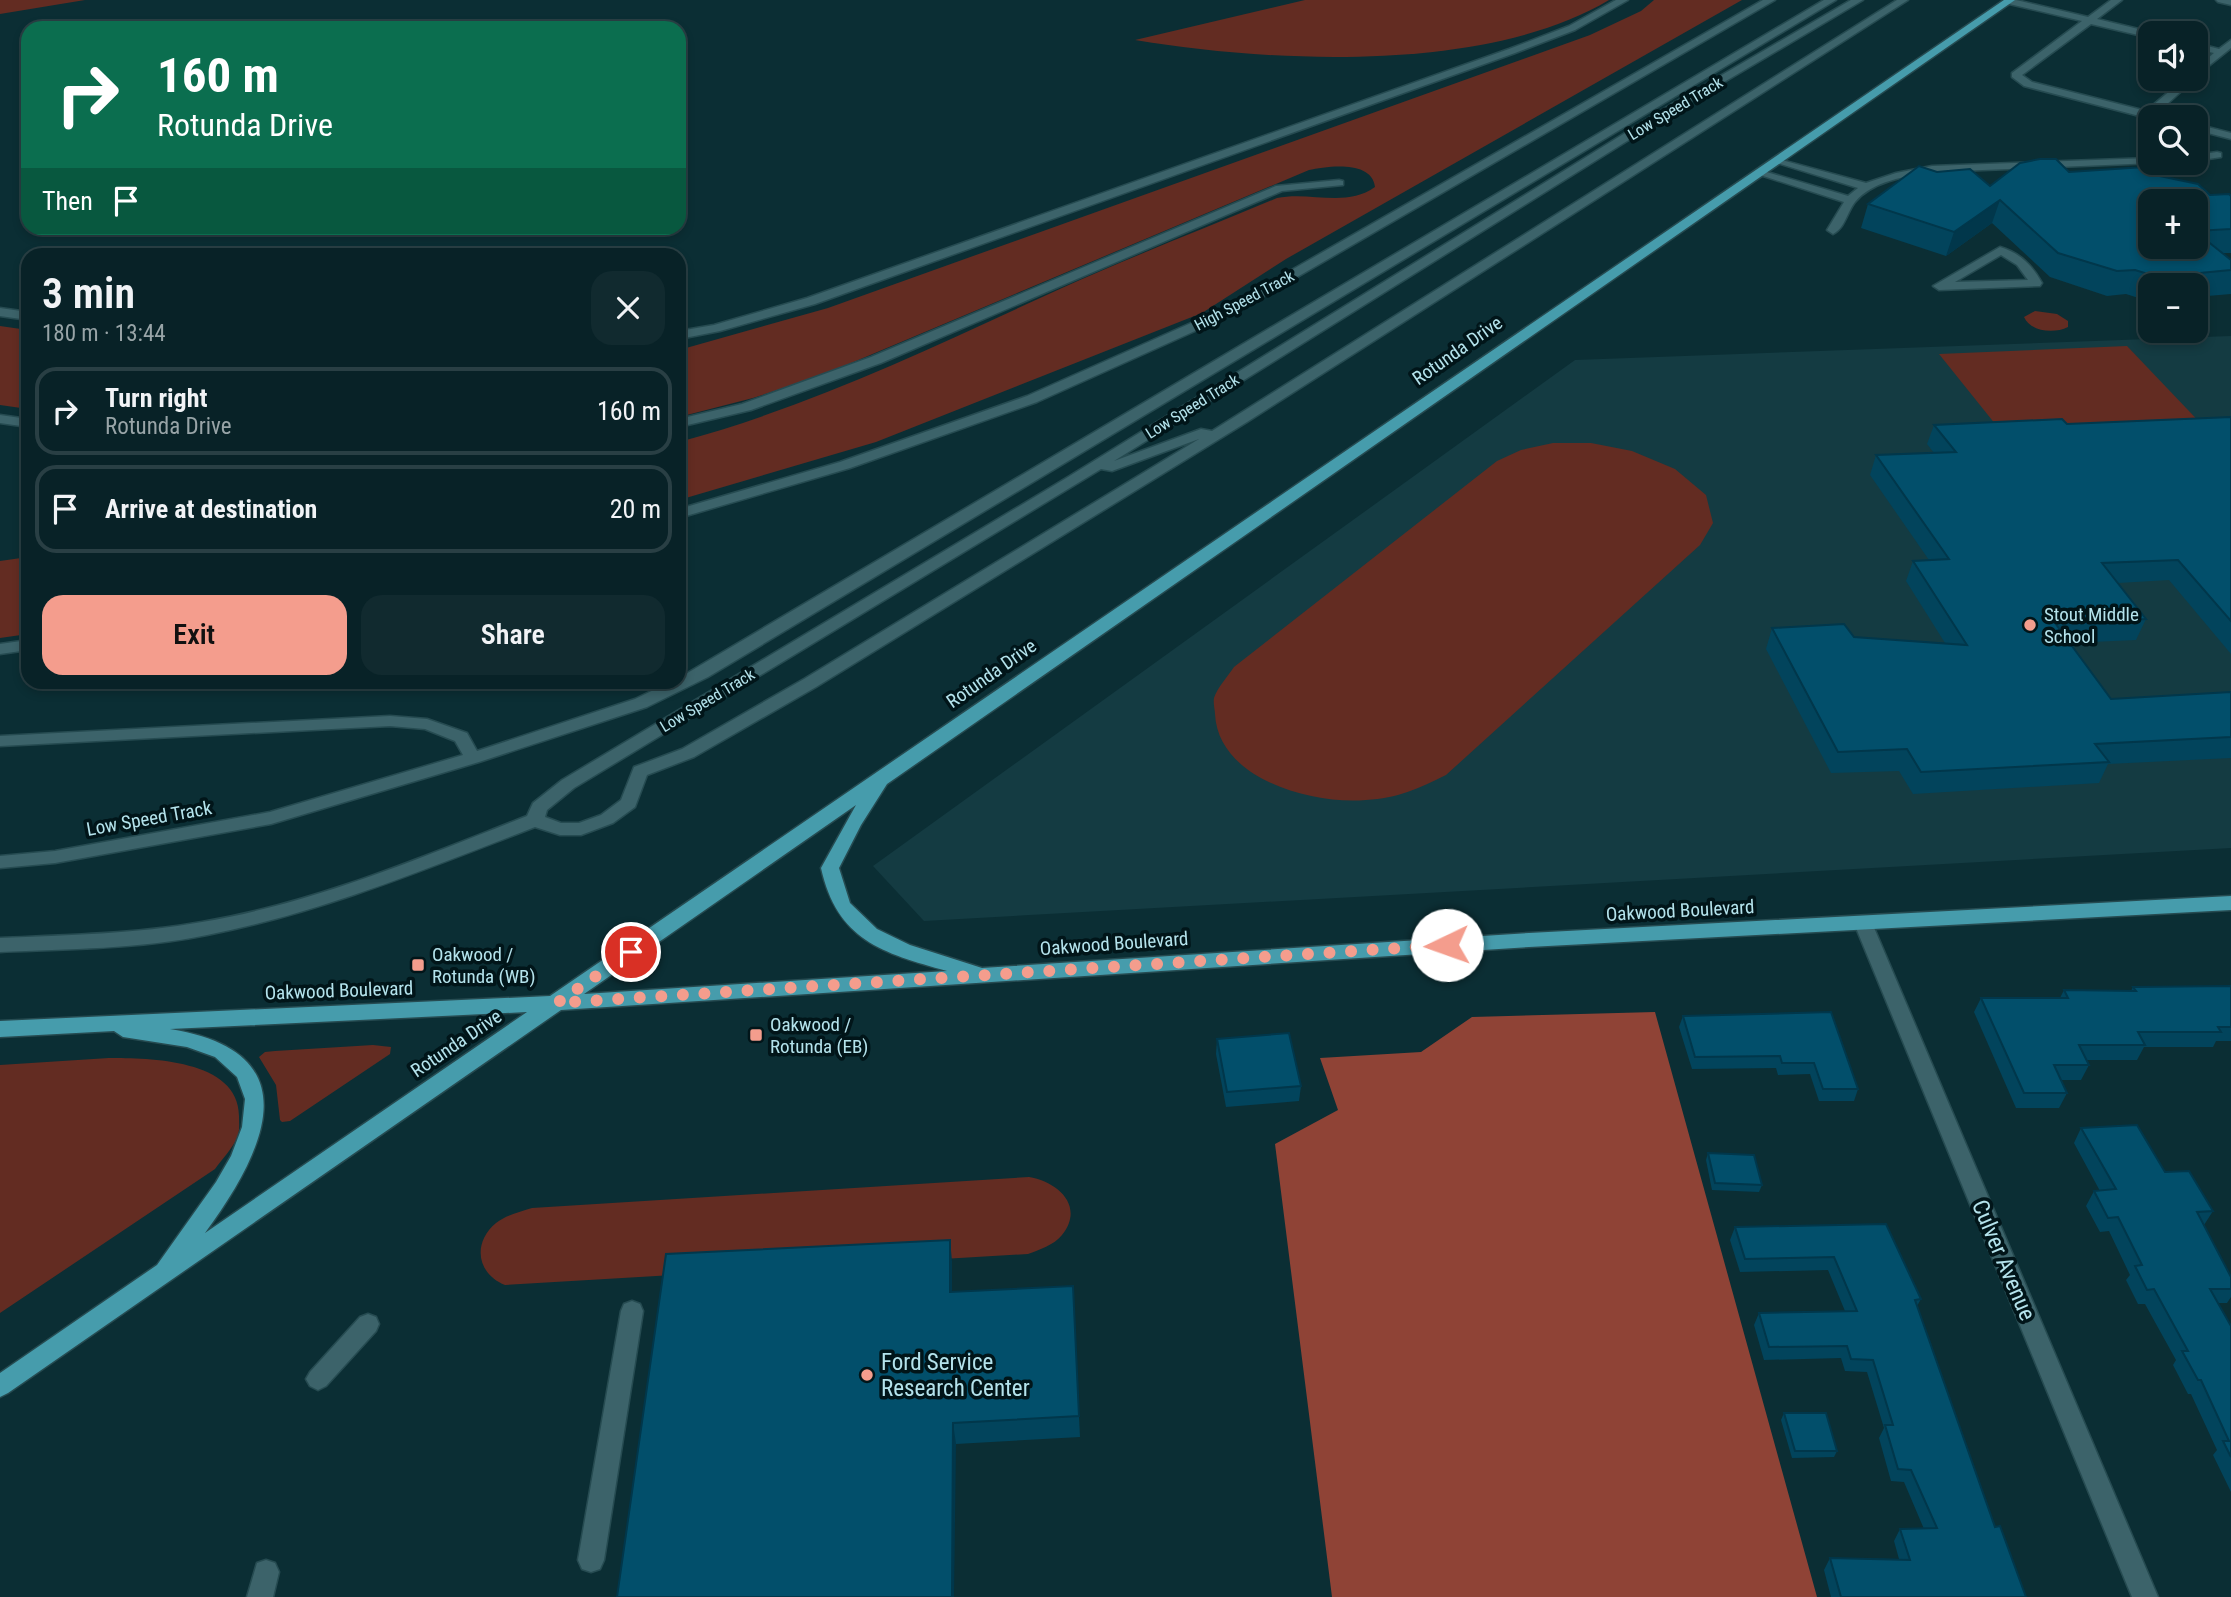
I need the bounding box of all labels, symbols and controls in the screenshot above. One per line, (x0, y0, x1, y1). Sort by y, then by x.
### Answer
map controls (2138, 21, 2208, 343)
button: sound (2138, 21, 2208, 91)
text: 160 m (157, 47, 279, 104)
icon: right (42, 49, 133, 140)
street label: Low Speed Track (1625, 72, 1727, 144)
button: search (2138, 105, 2208, 175)
text: Rotunda Drive (157, 106, 333, 144)
icon: arrive (107, 182, 145, 220)
text: Then (42, 186, 93, 216)
button: + (2138, 189, 2208, 259)
street label: High Speed Track (1191, 266, 1298, 335)
text: 3 min (42, 269, 135, 318)
button: close (591, 271, 665, 345)
button: − (2138, 273, 2208, 343)
street label: Rotunda Drive (1408, 311, 1507, 390)
text: 180 m · 13:44 (42, 320, 166, 347)
street label: Low Speed Track (1142, 370, 1243, 443)
text: Turn right (105, 383, 207, 413)
icon: right (46, 392, 84, 430)
text: 160 m (597, 396, 661, 426)
text: Rotunda Drive (105, 413, 231, 440)
icon: arrive (46, 490, 84, 528)
text: Arrive at destination (105, 494, 317, 524)
text: 20 m (610, 494, 661, 524)
button: Exit (42, 595, 347, 675)
button: Share (361, 595, 665, 675)
place label: Stout Middle School (2044, 603, 2139, 648)
marker: Stout Middle School (2022, 617, 2038, 633)
street label: Rotunda Drive (942, 634, 1041, 713)
street label: Low Speed Track (657, 664, 759, 736)
street label: Low Speed Track (85, 796, 214, 841)
street label: Oakwood Boulevard (1605, 895, 1755, 926)
position arrow (1410, 908, 1484, 982)
pin (601, 922, 661, 982)
street label: Oakwood Boulevard (1039, 927, 1189, 960)
icon: arrive (612, 933, 650, 971)
place label: Oakwood / Rotunda (WB) (432, 943, 536, 988)
marker: Oakwood / Rotunda (WB) (410, 957, 426, 973)
street label: Oakwood Boulevard (264, 976, 414, 1005)
street label: Rotunda Drive (407, 1005, 506, 1082)
place label: Oakwood / Rotunda (EB) (770, 1013, 868, 1058)
marker: Oakwood / Rotunda (EB) (748, 1027, 764, 1043)
street label: Culver Avenue (1966, 1196, 2041, 1325)
place label: Ford Service Research Center (881, 1349, 1030, 1402)
marker: Ford Service Research Center (859, 1367, 875, 1383)

